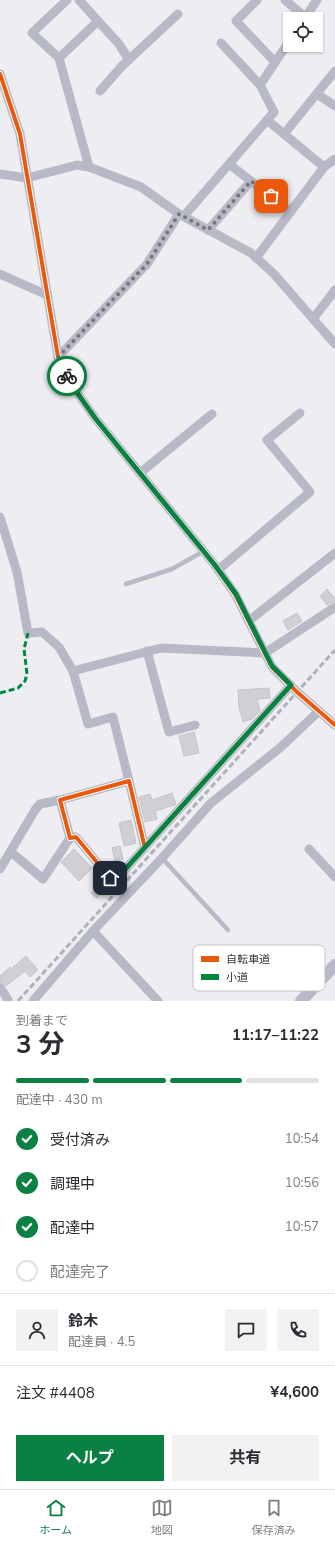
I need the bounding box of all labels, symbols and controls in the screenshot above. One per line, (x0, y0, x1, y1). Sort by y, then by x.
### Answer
map controls (283, 12, 323, 52)
button: locate (283, 12, 323, 52)
pin (254, 179, 288, 213)
icon: bag (260, 185, 282, 207)
courier (47, 356, 87, 396)
icon: bike (56, 365, 78, 387)
pin (93, 861, 127, 895)
icon: home (99, 867, 121, 889)
legend (193, 945, 325, 991)
text: 自転車道 (226, 952, 270, 967)
text: 小道 (226, 970, 248, 985)
text: 到着まで (16, 1012, 68, 1030)
text: 11:17–11:22 (232, 1025, 319, 1045)
text: 3 分 (16, 1027, 65, 1062)
text: 配達中 · 430 m (16, 1091, 103, 1109)
icon: check (16, 1128, 38, 1150)
text: 受付済み (50, 1130, 110, 1150)
text: 10:54 (285, 1130, 319, 1148)
icon: check (16, 1172, 38, 1194)
text: 調理中 (50, 1174, 95, 1194)
text: 10:56 (285, 1174, 319, 1192)
icon: check (16, 1216, 38, 1238)
text: 配達中 (50, 1218, 95, 1238)
text: 10:57 (285, 1218, 319, 1236)
text: 配達完了 (50, 1262, 110, 1282)
button: person (16, 1309, 58, 1351)
button: chat (225, 1309, 267, 1351)
button: phone (277, 1309, 319, 1351)
text: 鈴木 (68, 1311, 98, 1331)
text: 配達員 · 4.5 (68, 1333, 135, 1351)
text: ¥4,600 (270, 1382, 319, 1402)
text: 注文 #4408 (16, 1383, 95, 1403)
button: ヘルプ (16, 1435, 164, 1481)
button: 共有 (172, 1435, 319, 1481)
tab: ホーム (39, 1497, 72, 1538)
tab: 地図 (151, 1497, 173, 1538)
tab: 保存済み (252, 1497, 296, 1538)

